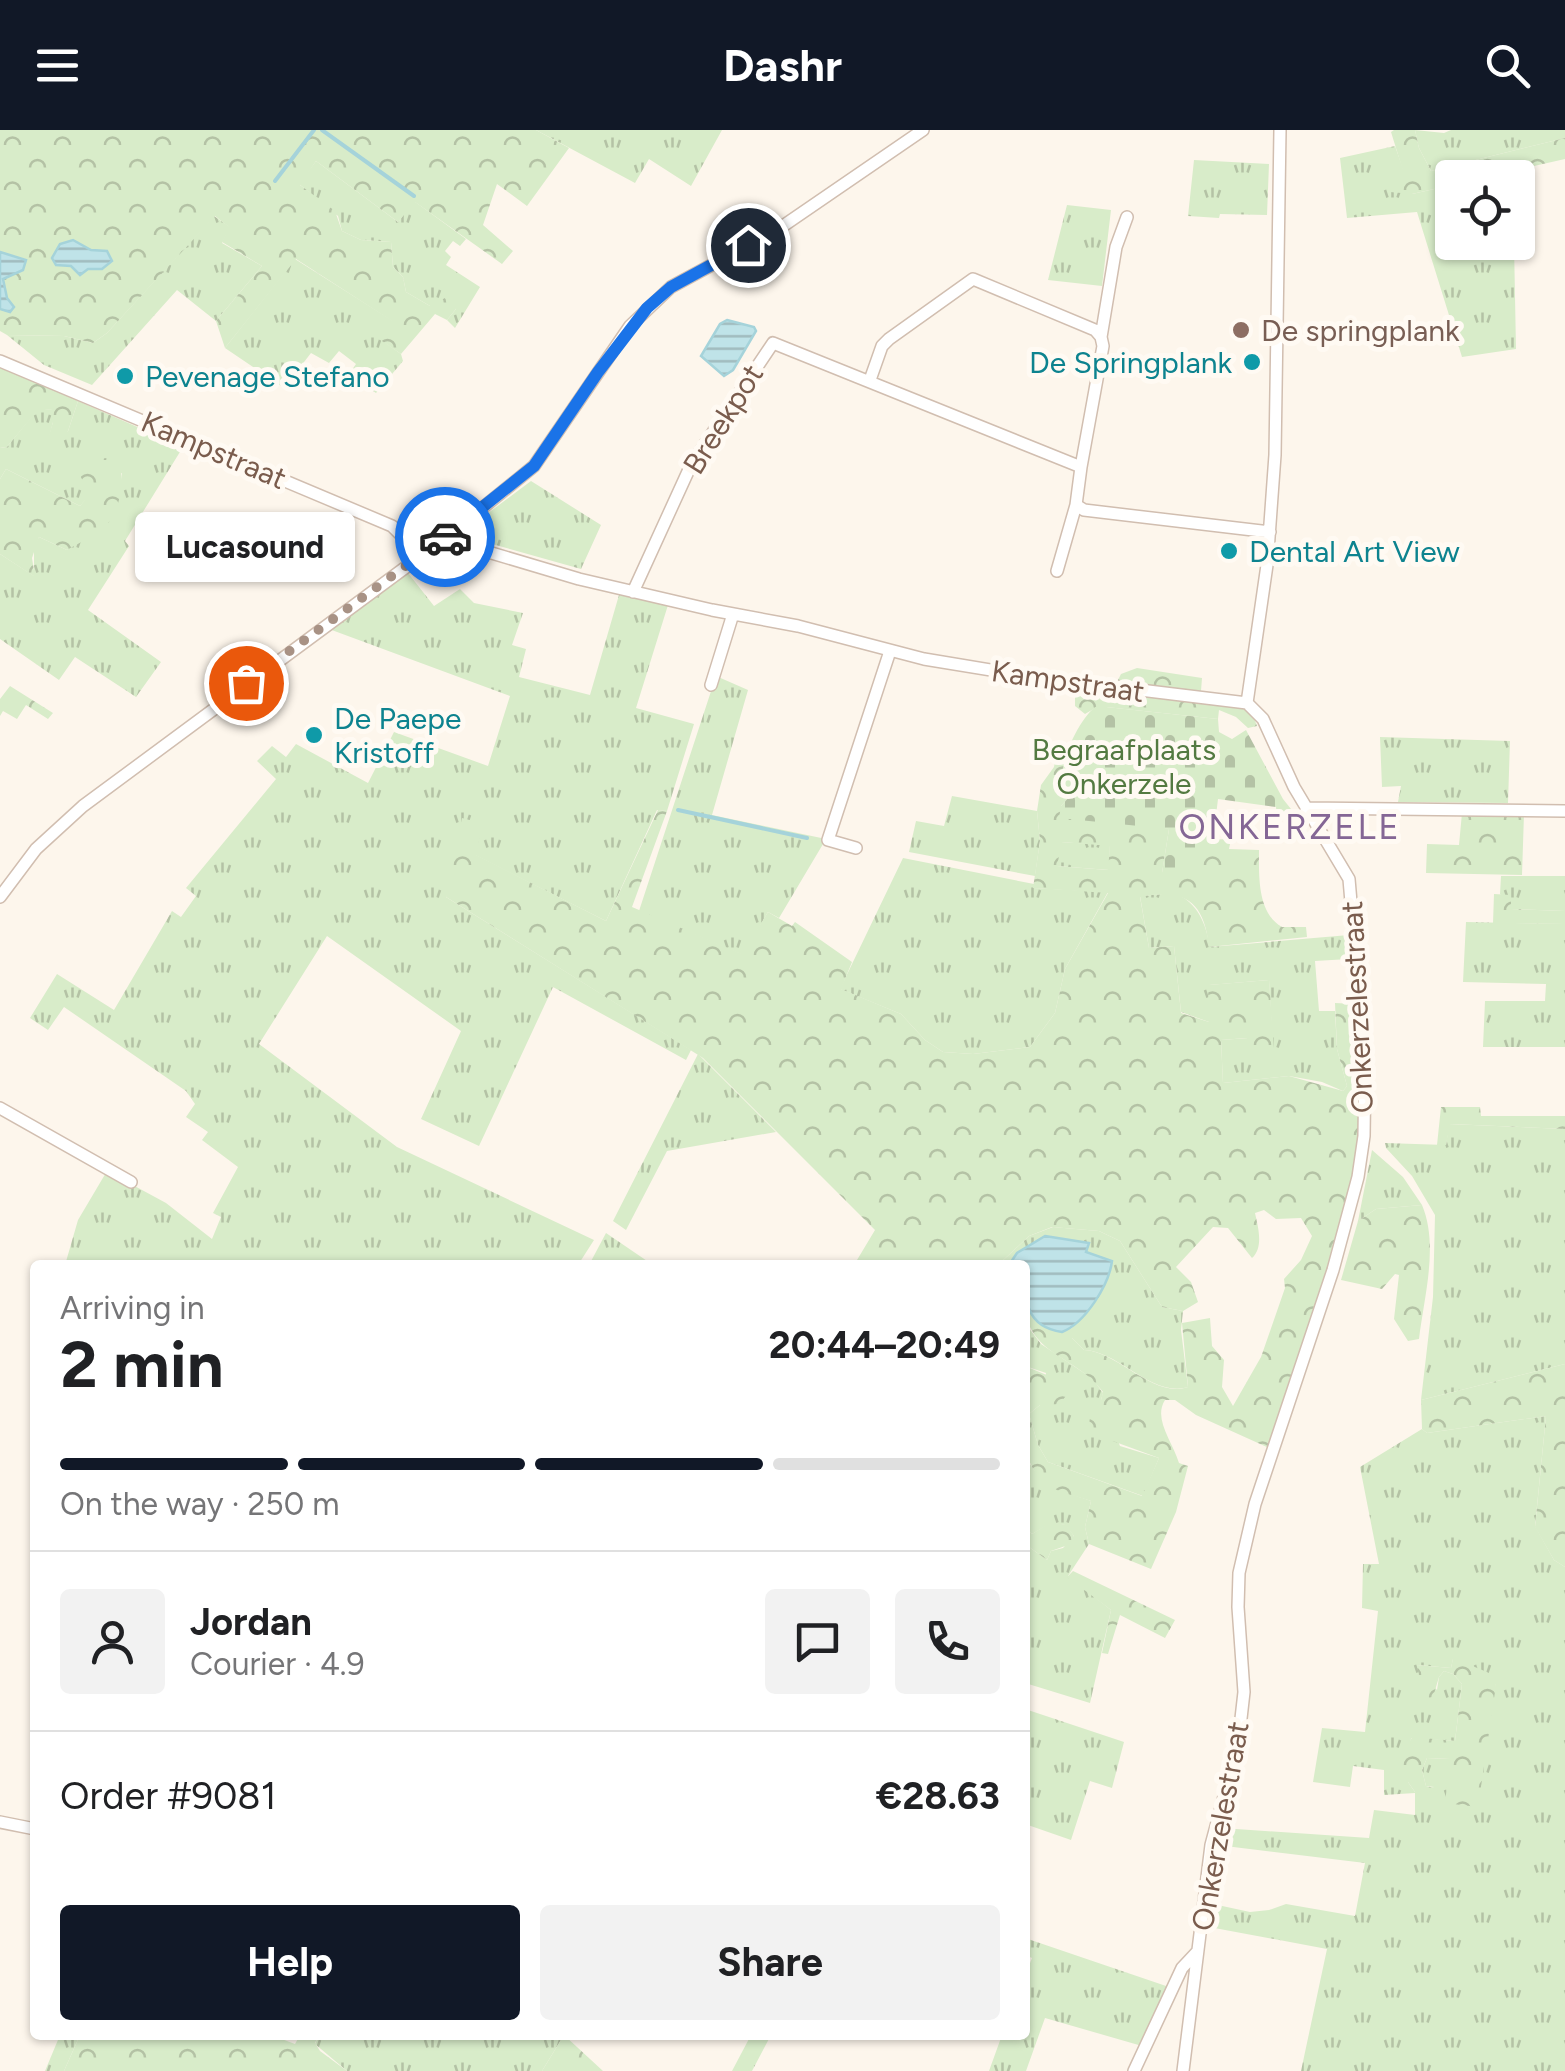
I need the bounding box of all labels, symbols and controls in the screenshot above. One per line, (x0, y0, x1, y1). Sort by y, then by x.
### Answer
icon: menu (30, 38, 85, 93)
text: Dashr (723, 38, 842, 92)
icon: search (1480, 38, 1535, 93)
map controls (1435, 160, 1535, 260)
button: locate (1435, 160, 1535, 260)
pin (706, 203, 791, 288)
icon: home (721, 218, 776, 273)
place label: De springplank (1261, 312, 1460, 349)
marker: De springplank (1230, 319, 1252, 341)
place label: De Springplank (1029, 344, 1232, 381)
marker: De Springplank (1241, 351, 1263, 373)
street label: Breekpot (675, 357, 771, 481)
place label: Pevenage Stefano (145, 358, 390, 395)
marker: Pevenage Stefano (114, 365, 136, 387)
street label: Kampstraat (136, 403, 292, 497)
courier (395, 487, 495, 587)
icon: car (418, 510, 473, 565)
callout: Lucasound (136, 513, 356, 583)
text: Lucasound (166, 528, 324, 566)
place label: Dental Art View (1249, 533, 1460, 570)
marker: Dental Art View (1218, 540, 1240, 562)
pin (204, 641, 289, 726)
street label: Kampstraat (989, 652, 1147, 710)
icon: bag (219, 656, 274, 711)
place label: De Paepe Kristoff (334, 700, 461, 771)
marker: De Paepe Kristoff (303, 724, 325, 746)
park label: Begraafplaats Onkerzele (1032, 731, 1216, 802)
district label: ONKERZELE (1179, 806, 1401, 848)
street label: Onkerzelestraat (1333, 900, 1381, 1114)
text: Arriving in (60, 1289, 205, 1327)
text: 20:44–20:49 (769, 1322, 1000, 1368)
text: 2 min (60, 1325, 224, 1403)
text: On the way · 250 m (60, 1485, 339, 1523)
button: person (60, 1589, 165, 1694)
button: chat (765, 1589, 870, 1694)
button: phone (895, 1589, 1000, 1694)
text: Jordan (190, 1599, 312, 1645)
text: Courier · 4.9 (190, 1645, 365, 1683)
street label: Onkerzelestraat (1183, 1718, 1257, 1934)
text: Order #9081 (60, 1773, 276, 1819)
text: €28.63 (876, 1773, 1000, 1819)
button: Help (60, 1905, 520, 2020)
button: Share (540, 1905, 1000, 2020)

